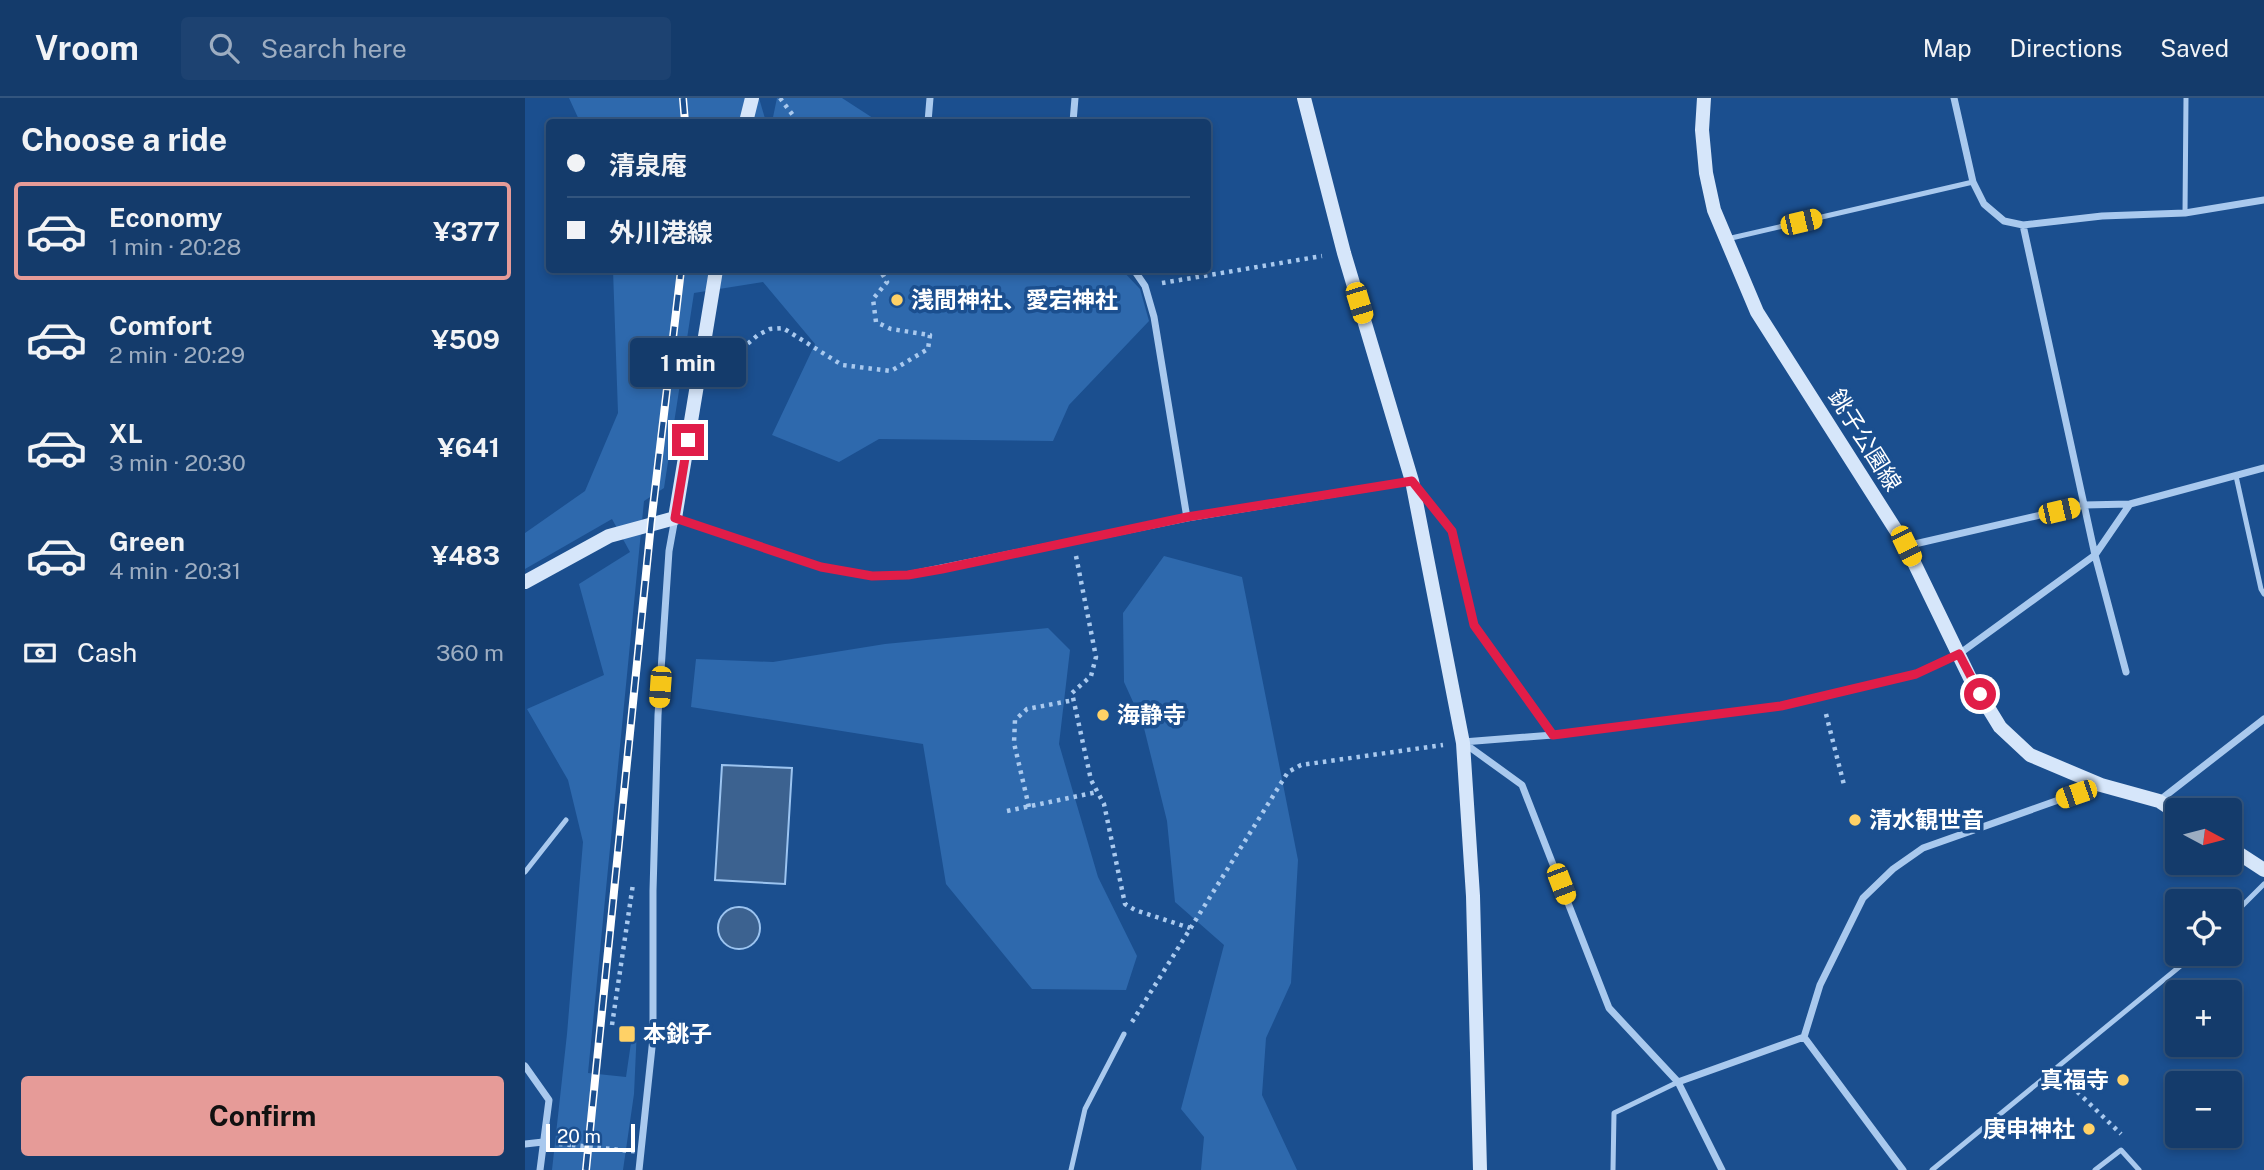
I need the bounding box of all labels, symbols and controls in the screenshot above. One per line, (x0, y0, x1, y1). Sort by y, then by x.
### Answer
search box (181, 17, 671, 80)
text: Vroom (35, 29, 139, 67)
icon: search (205, 29, 243, 67)
text: Search here (261, 33, 407, 64)
text: Map (1923, 34, 1972, 62)
text: Directions (2010, 34, 2122, 62)
text: Saved (2160, 34, 2229, 62)
text: Choose a ride (21, 121, 227, 158)
text: 清泉庵 (609, 150, 687, 181)
icon: car (25, 200, 88, 263)
text: Economy (109, 202, 222, 233)
car (1779, 207, 1824, 237)
text: ¥377 (433, 216, 500, 247)
text: 外川港線 (609, 217, 713, 248)
text: 1 min · 20:28 (109, 233, 241, 260)
car (1343, 280, 1376, 326)
place label: 浅間神社、愛宕神社 (911, 286, 1118, 313)
marker: 浅間神社、愛宕神社 (889, 292, 905, 308)
icon: car (25, 308, 88, 371)
text: Comfort (109, 310, 212, 341)
text: ¥509 (432, 324, 500, 355)
callout: 1 min (630, 338, 746, 388)
text: 2 min · 20:29 (109, 341, 245, 368)
text: 1 min (660, 349, 716, 376)
street label: 銚子公園線 (1824, 384, 1907, 496)
icon: car (25, 416, 88, 479)
text: XL (109, 418, 143, 449)
route end (672, 424, 704, 456)
text: ¥641 (438, 432, 500, 463)
text: 3 min · 20:30 (109, 449, 246, 476)
car (2037, 496, 2082, 526)
car (1888, 523, 1925, 569)
icon: car (25, 524, 88, 587)
text: Green (109, 526, 185, 557)
text: ¥483 (431, 540, 500, 571)
text: 4 min · 20:31 (109, 557, 241, 584)
icon: cash (21, 634, 59, 672)
text: Cash (77, 637, 137, 668)
text: 360 m (436, 639, 504, 666)
car (649, 665, 672, 709)
route start (1964, 678, 1996, 710)
place label: 海静寺 (1117, 701, 1186, 728)
marker: 海静寺 (1095, 707, 1111, 723)
car (2053, 777, 2100, 811)
north arrow (2165, 798, 2242, 875)
map controls (2165, 798, 2242, 1148)
place label: 清水観世音 (1869, 806, 1984, 833)
marker: 清水観世音 (1847, 812, 1863, 828)
car (1544, 861, 1579, 907)
button: locate (2165, 889, 2242, 966)
button: + (2165, 980, 2242, 1057)
place label: 本銚子 (643, 1020, 712, 1047)
marker: 本銚子 (617, 1024, 637, 1044)
place label: 真福寺 (2040, 1066, 2109, 1093)
button: − (2165, 1071, 2242, 1148)
marker: 真福寺 (2115, 1072, 2131, 1088)
button: Confirm (21, 1076, 504, 1156)
place label: 庚申神社 (1983, 1115, 2075, 1142)
scale bar (546, 1121, 635, 1153)
marker: 庚申神社 (2081, 1121, 2097, 1137)
text: 20 m (557, 1125, 601, 1147)

